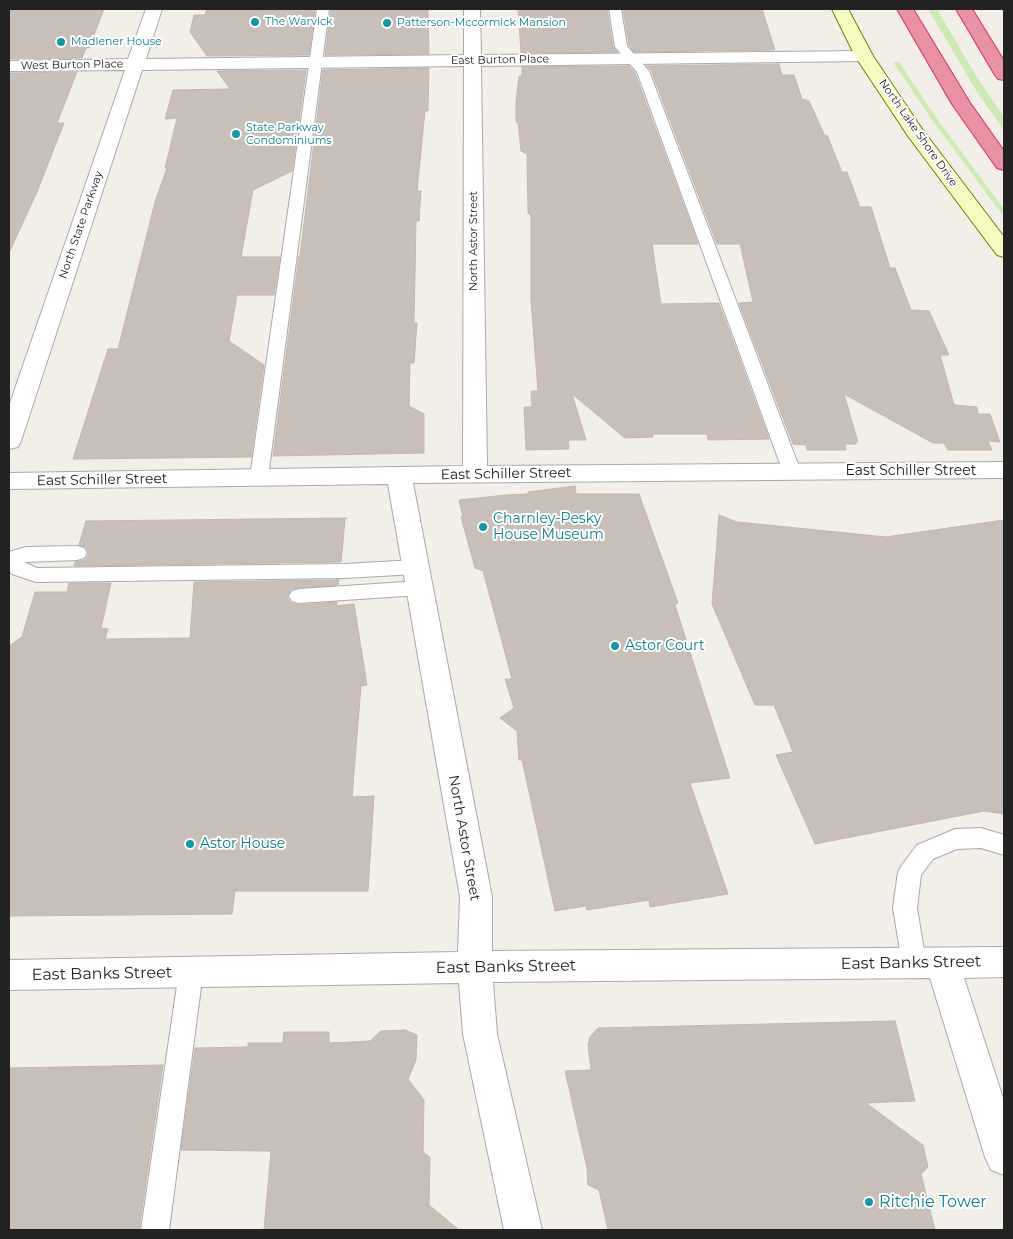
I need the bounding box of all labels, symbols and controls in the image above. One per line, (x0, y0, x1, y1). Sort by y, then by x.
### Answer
place label: The Warvick (265, 15, 333, 29)
marker: The Warvick (249, 16, 261, 28)
place label: Patterson-Mccormick Mansion (397, 16, 566, 30)
marker: Patterson-Mccormick Mansion (381, 17, 393, 29)
place label: Madlener House (71, 35, 162, 49)
marker: Madlener House (55, 36, 67, 48)
street label: East Burton Place (451, 53, 549, 67)
street label: West Burton Place (20, 58, 124, 72)
street label: North Lake Shore Drive (876, 77, 960, 189)
place label: State Parkway Condominiums (246, 121, 332, 147)
marker: State Parkway Condominiums (230, 128, 242, 140)
street label: North State Parkway (56, 169, 106, 281)
street label: North Astor Street (467, 191, 481, 291)
street label: East Schiller Street (846, 463, 976, 479)
street label: East Schiller Street (440, 464, 572, 484)
street label: East Schiller Street (36, 470, 168, 490)
place label: Charnley-Pesky House Museum (493, 511, 604, 544)
marker: Charnley-Pesky House Museum (477, 521, 489, 533)
place label: Astor Court (625, 638, 705, 654)
marker: Astor Court (609, 640, 621, 652)
street label: North Astor Street (445, 774, 483, 902)
place label: Astor House (200, 836, 285, 852)
marker: Astor House (184, 838, 196, 850)
street label: East Banks Street (841, 952, 981, 974)
street label: East Banks Street (436, 956, 576, 978)
street label: East Banks Street (32, 963, 172, 985)
place label: Ritchie Tower (879, 1192, 987, 1212)
marker: Ritchie Tower (863, 1196, 875, 1208)

